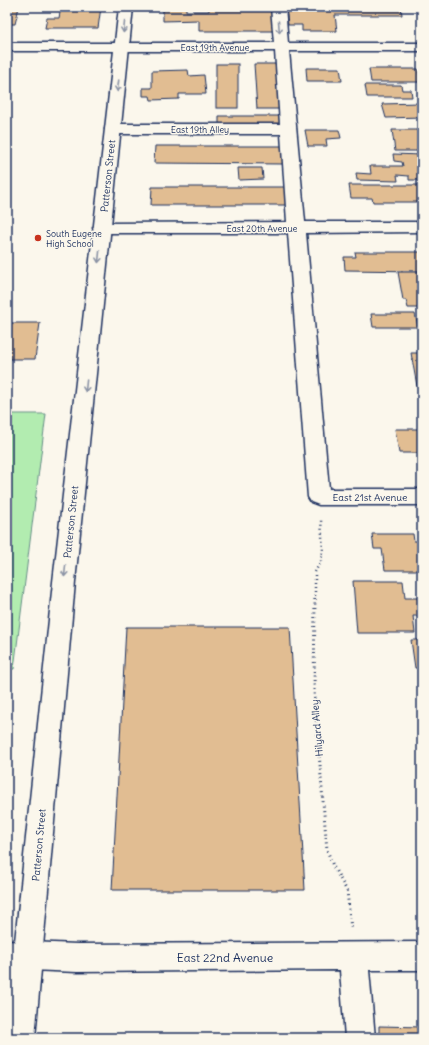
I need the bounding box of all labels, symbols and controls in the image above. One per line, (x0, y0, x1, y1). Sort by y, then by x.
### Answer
one-way arrow (121, 20, 128, 33)
one-way arrow (276, 20, 283, 33)
street label: East 19th Avenue (181, 42, 250, 53)
one-way arrow (114, 79, 122, 92)
street label: East 19th Alley (171, 124, 229, 135)
street label: Patterson Street (98, 139, 118, 213)
street label: East 20th Avenue (227, 223, 298, 234)
place label: South Eugene High School (46, 228, 102, 249)
marker: South Eugene High School (33, 233, 43, 243)
one-way arrow (96, 250, 103, 263)
one-way arrow (82, 379, 89, 392)
street label: Patterson Street (61, 485, 81, 559)
street label: East 21st Avenue (332, 491, 408, 504)
one-way arrow (62, 564, 69, 577)
street label: Hilyard Alley (308, 699, 326, 757)
street label: Patterson Street (29, 808, 49, 882)
street label: East 22nd Avenue (177, 950, 273, 965)

